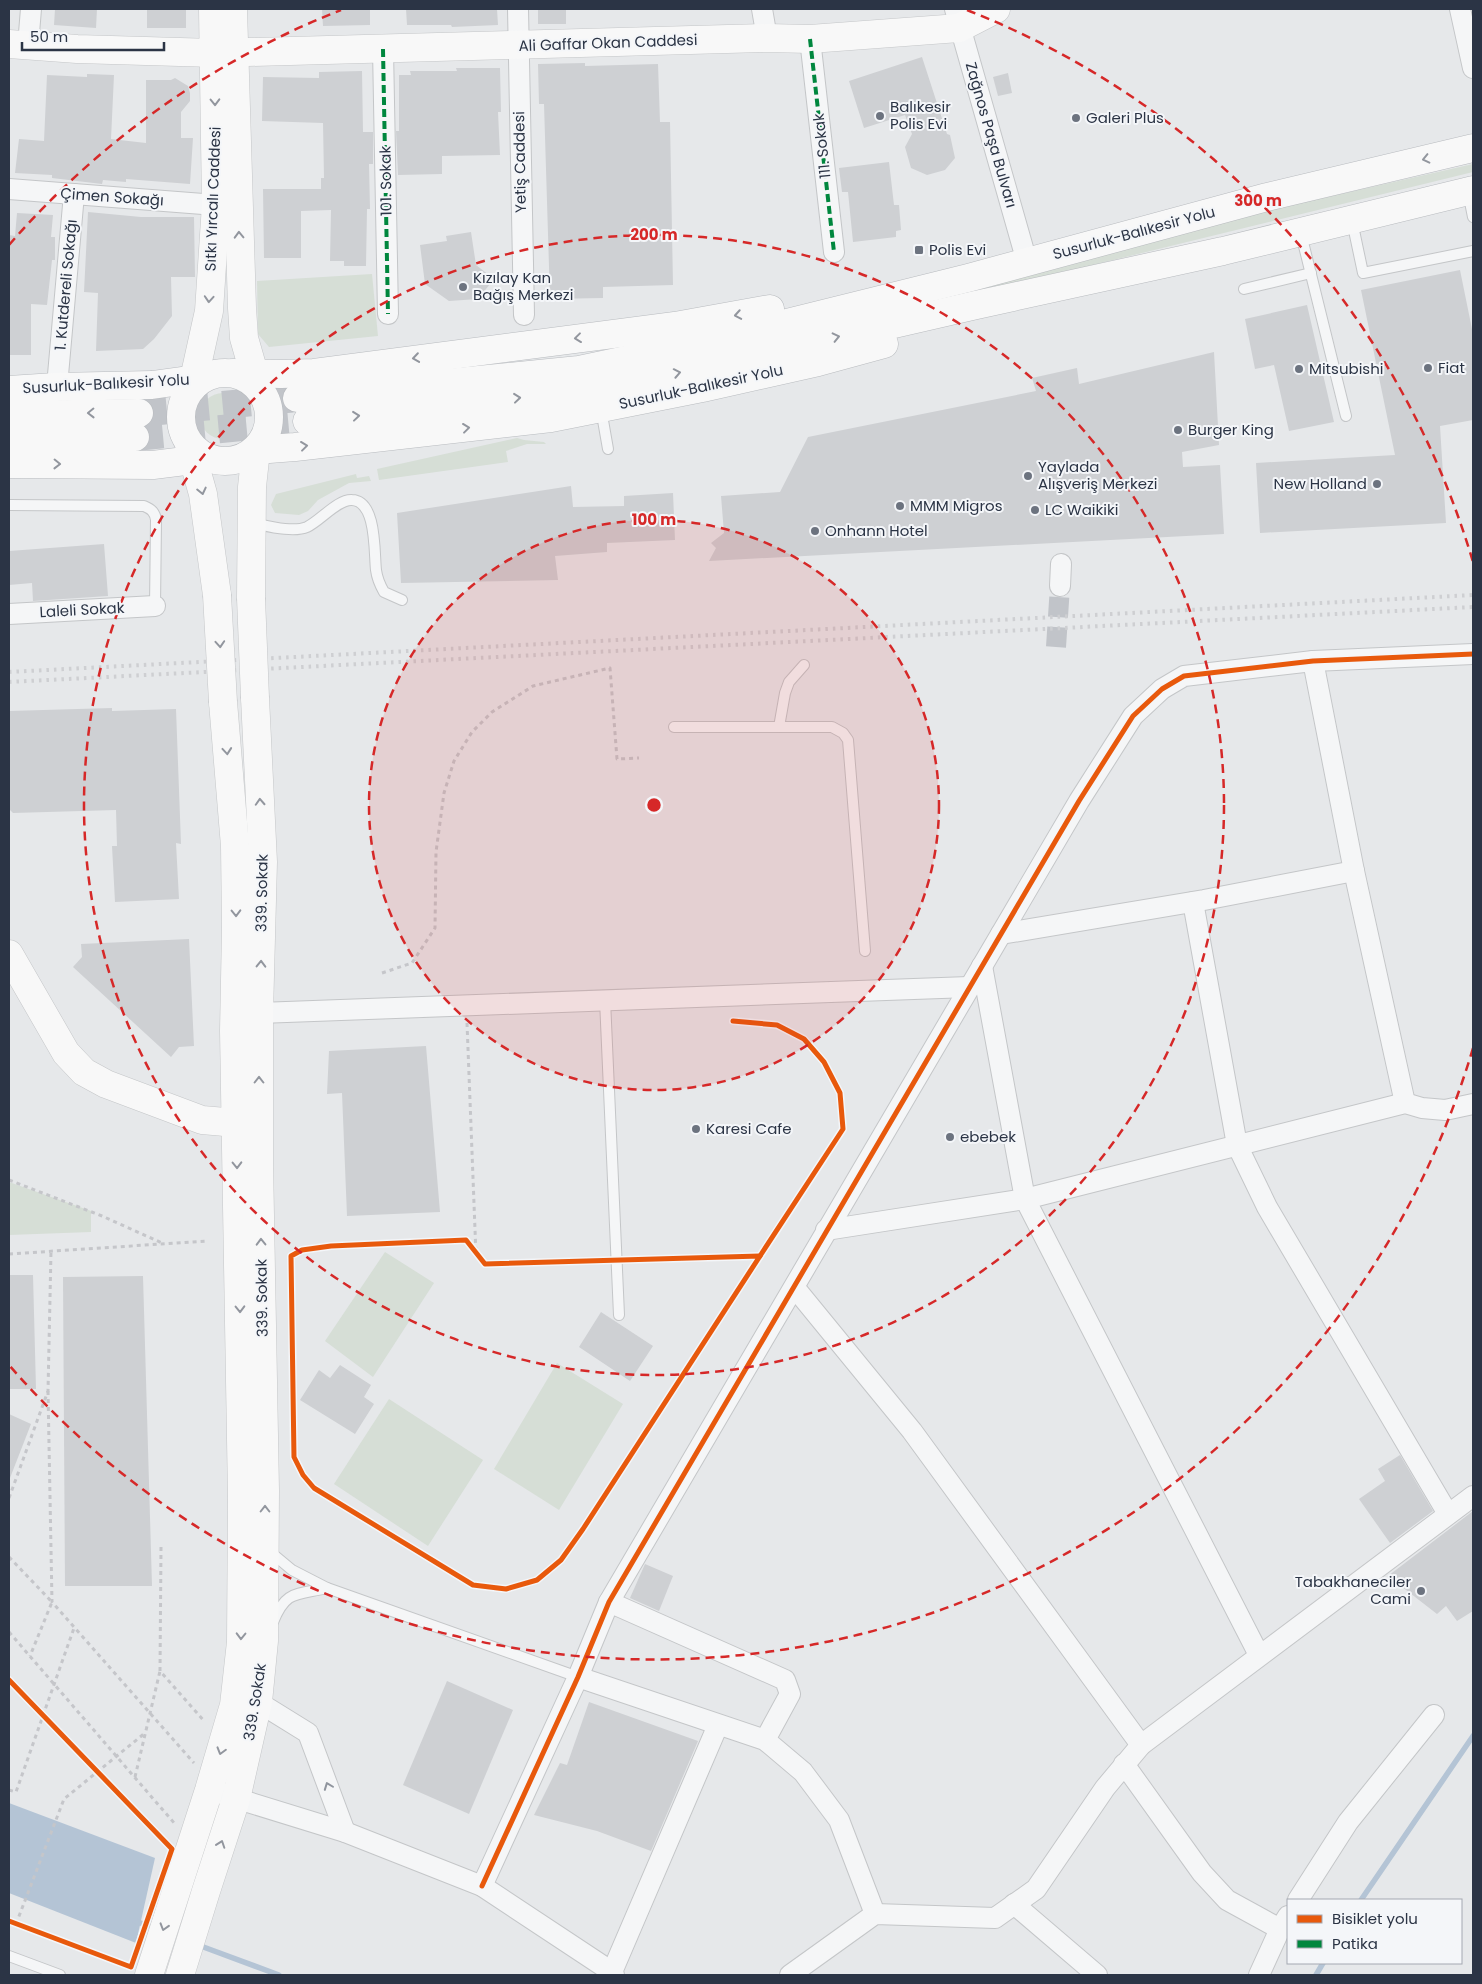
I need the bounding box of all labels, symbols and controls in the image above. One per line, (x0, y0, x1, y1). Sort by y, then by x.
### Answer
scale bar (22, 20, 165, 52)
text: 50 m (30, 26, 68, 47)
street label: Ali Gaffar Okan Caddesi (518, 29, 698, 56)
street label: Zağnos Paşa Bulvarı (961, 60, 1022, 210)
place label: Balıkesir Polis Evi (890, 96, 951, 134)
one-way arrow (210, 98, 220, 106)
place label: Galeri Plus (1086, 107, 1164, 128)
marker: Balıkesir Polis Evi (874, 110, 886, 122)
street label: Yetiş Caddesi (508, 111, 531, 213)
street label: 111. Sokak (808, 112, 835, 180)
marker: Galeri Plus (1070, 112, 1082, 124)
street label: Sıtkı Yırcalı Caddesi (199, 126, 226, 272)
street label: 101. Sokak (374, 145, 397, 216)
one-way arrow (1421, 153, 1430, 164)
street label: Çimen Sokağı (60, 182, 165, 211)
text: 300 m (1234, 190, 1282, 211)
street label: Susurluk-Balıkesir Yolu (1050, 201, 1217, 264)
street label: 1. Kutdereli Sokağı (49, 218, 82, 352)
text: 200 m (630, 224, 678, 245)
one-way arrow (234, 231, 245, 239)
place label: Polis Evi (929, 239, 986, 260)
marker: Polis Evi (913, 244, 925, 256)
place label: Kızılay Kan Bağış Merkezi (473, 267, 573, 305)
marker: Kızılay Kan Bağış Merkezi (457, 281, 469, 293)
one-way arrow (204, 295, 215, 303)
one-way arrow (734, 309, 743, 319)
one-way arrow (831, 332, 840, 343)
one-way arrow (573, 333, 582, 343)
one-way arrow (412, 353, 421, 363)
place label: Fiat (1438, 357, 1465, 378)
place label: Mitsubishi (1309, 358, 1383, 379)
street label: Susurluk-Balıkesir Yolu (617, 359, 785, 414)
marker: Fiat (1422, 362, 1434, 374)
marker: Mitsubishi (1293, 363, 1305, 375)
one-way arrow (673, 368, 682, 378)
street label: Susurluk-Balıkesir Yolu (22, 369, 190, 398)
one-way arrow (513, 393, 521, 404)
one-way arrow (86, 408, 94, 419)
one-way arrow (352, 411, 360, 422)
place label: Burger King (1188, 419, 1274, 440)
one-way arrow (462, 423, 470, 434)
marker: Burger King (1172, 424, 1184, 436)
one-way arrow (300, 441, 308, 452)
place label: Yaylada Alışveriş Merkezi (1038, 456, 1158, 494)
one-way arrow (54, 459, 62, 469)
marker: Yaylada Alışveriş Merkezi (1022, 470, 1034, 482)
place label: New Holland (1274, 473, 1367, 494)
marker: New Holland (1371, 478, 1383, 490)
one-way arrow (196, 486, 207, 495)
place label: MMM Migros (910, 495, 1003, 516)
place label: LC Waikiki (1045, 499, 1118, 520)
marker: MMM Migros (894, 500, 906, 512)
marker: LC Waikiki (1029, 504, 1041, 516)
text: 100 m (632, 509, 676, 530)
place label: Onhann Hotel (825, 520, 928, 541)
marker: Onhann Hotel (809, 525, 821, 537)
street label: Laleli Sokak (39, 597, 125, 622)
one-way arrow (214, 640, 225, 648)
one-way arrow (222, 747, 233, 755)
centre of rings (645, 796, 663, 814)
one-way arrow (255, 798, 266, 806)
street label: 339. Sokak (250, 853, 273, 932)
one-way arrow (231, 910, 241, 917)
one-way arrow (255, 960, 266, 968)
one-way arrow (254, 1075, 264, 1083)
place label: Karesi Cafe (706, 1118, 792, 1139)
marker: Karesi Cafe (690, 1123, 702, 1135)
place label: ebebek (960, 1126, 1016, 1147)
marker: ebebek (944, 1131, 956, 1143)
one-way arrow (232, 1162, 242, 1170)
one-way arrow (255, 1238, 266, 1246)
street label: 339. Sokak (250, 1258, 273, 1337)
one-way arrow (234, 1305, 245, 1313)
one-way arrow (260, 1505, 270, 1513)
place label: Tabakhaneciler Cami (1295, 1571, 1411, 1609)
marker: Tabakhaneciler Cami (1415, 1585, 1427, 1597)
one-way arrow (236, 1632, 246, 1640)
street label: 339. Sokak (238, 1661, 271, 1742)
one-way arrow (216, 1747, 226, 1755)
one-way arrow (324, 1782, 334, 1791)
one-way arrow (215, 1841, 225, 1849)
legend (1287, 1899, 1462, 1964)
text: Bisiklet yolu (1332, 1908, 1418, 1929)
one-way arrow (160, 1922, 170, 1930)
text: Patika (1332, 1933, 1378, 1954)

